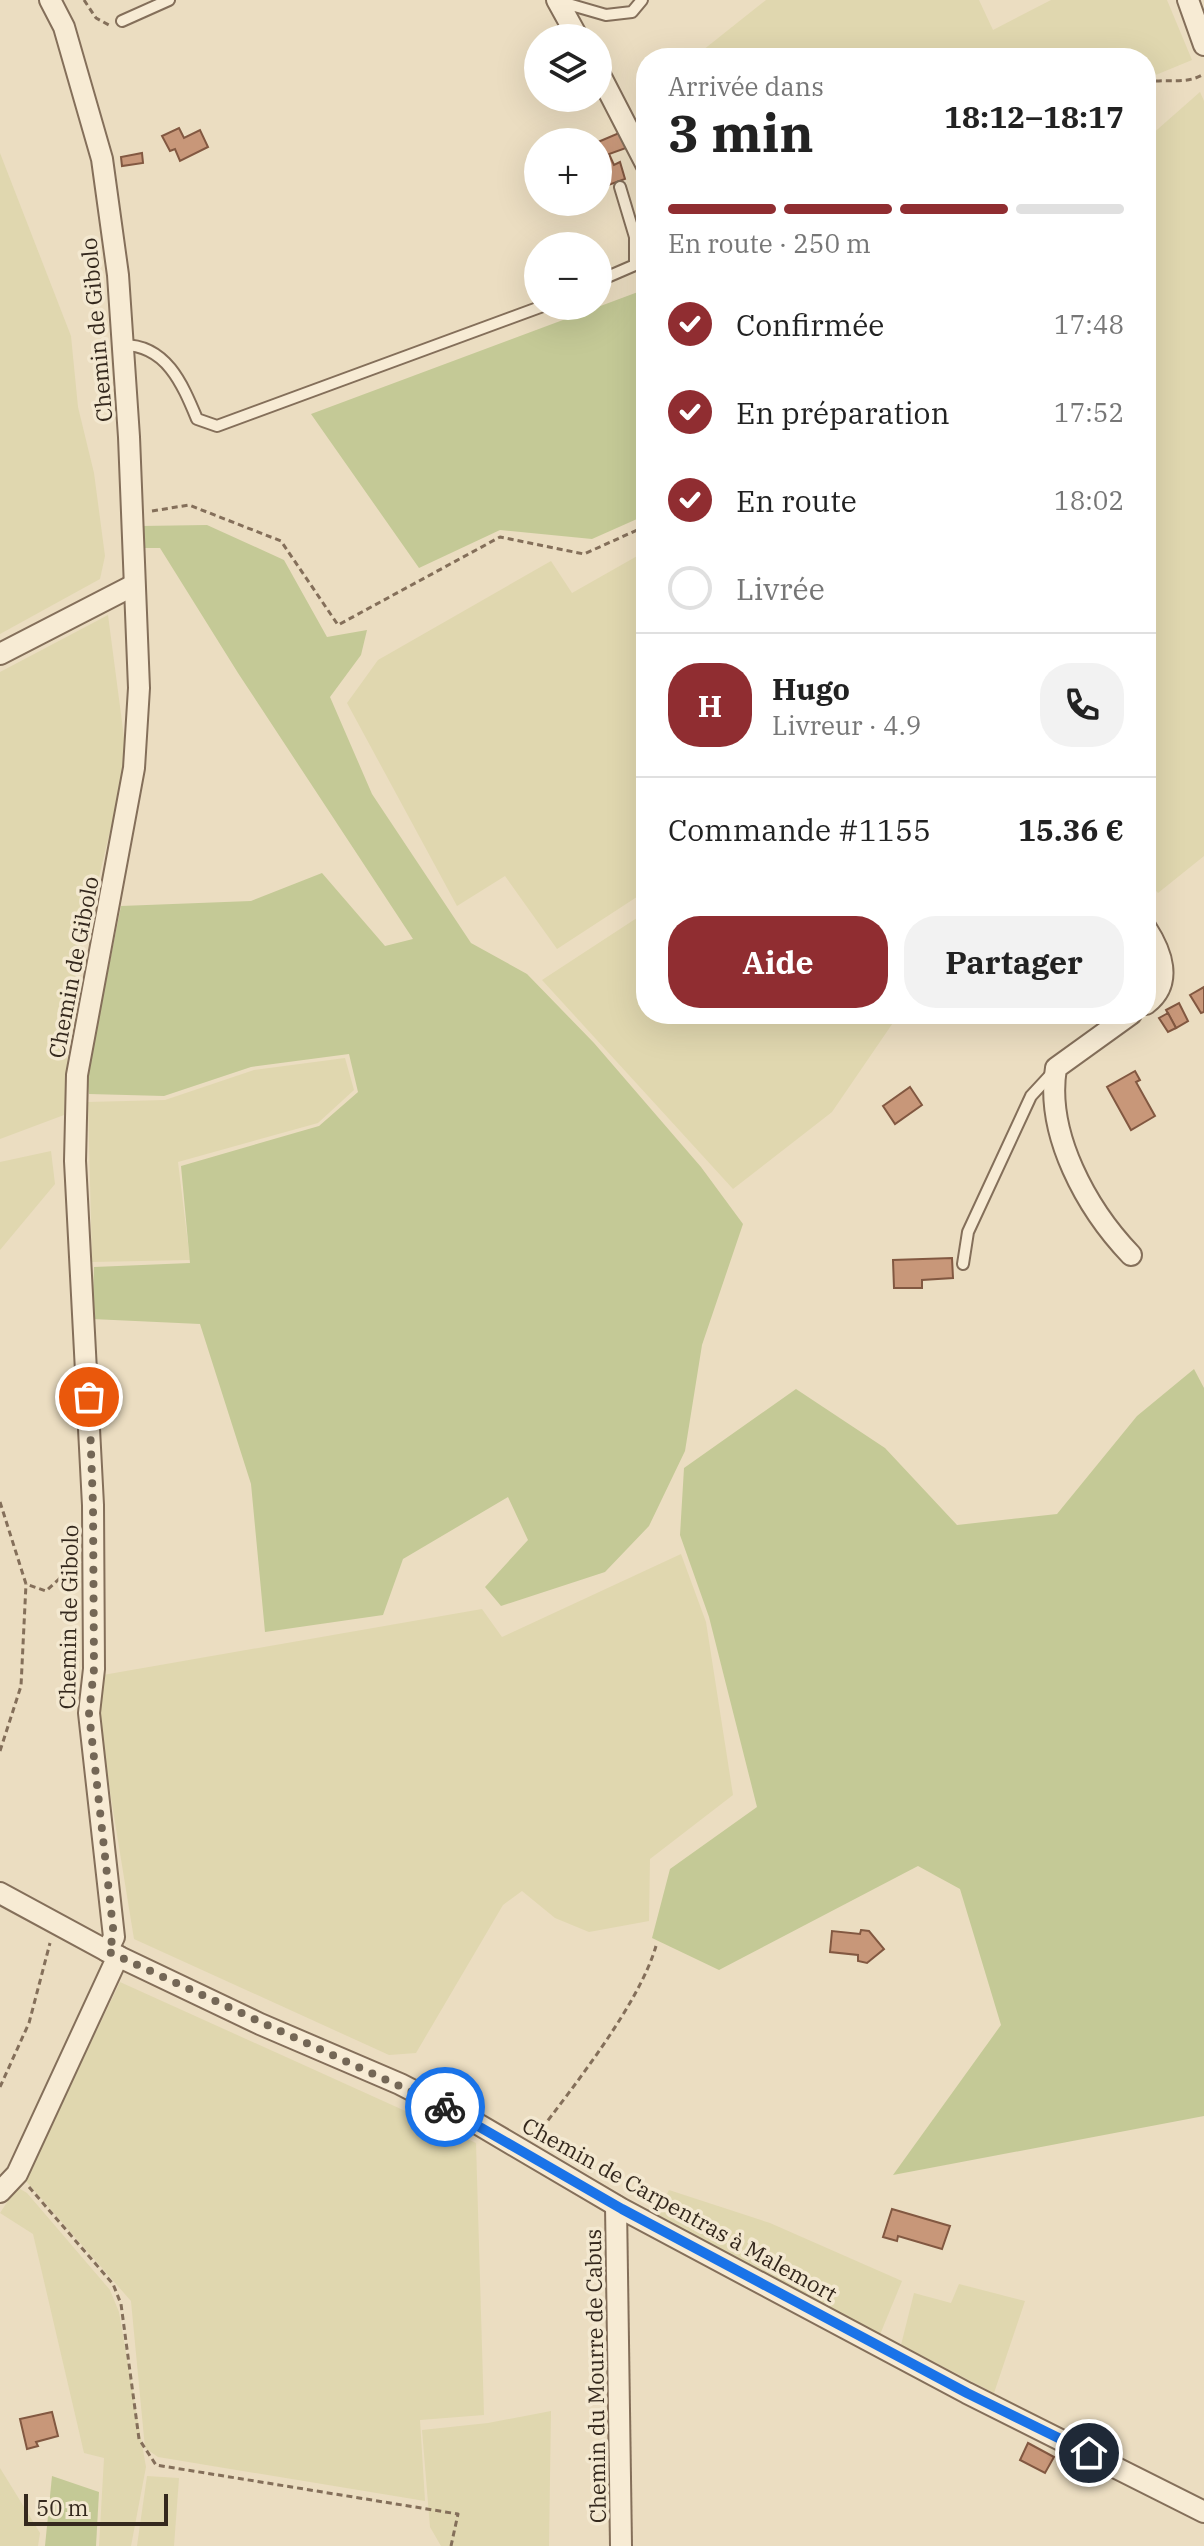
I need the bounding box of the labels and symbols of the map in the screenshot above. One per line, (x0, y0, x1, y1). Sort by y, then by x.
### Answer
street label: Chemin de Gibolo (74, 237, 118, 423)
street label: Chemin de Gibolo (41, 874, 105, 1060)
pin (55, 1363, 123, 1431)
street label: Chemin de Gibolo (52, 1524, 84, 1710)
courier (405, 2067, 485, 2147)
street label: Chemin de Carpentras à Malemort (517, 2110, 843, 2308)
street label: Chemin du Mourre de Cabus (578, 2229, 612, 2523)
pin (1055, 2419, 1123, 2487)
scale bar (24, 2490, 168, 2526)

